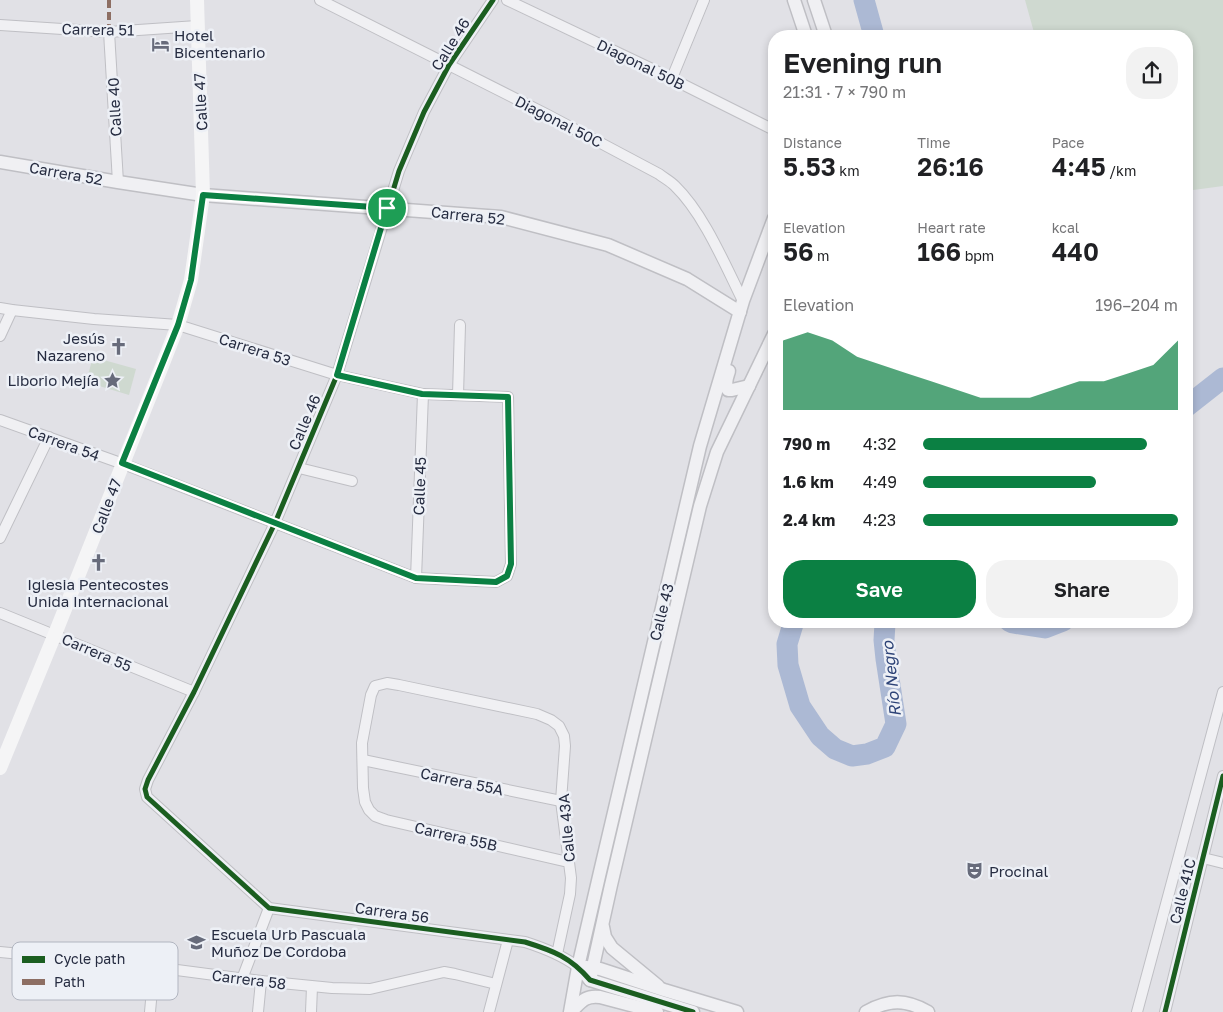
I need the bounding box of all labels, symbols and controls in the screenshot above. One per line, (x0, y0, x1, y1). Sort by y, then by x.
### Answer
street label: Calle 46 (427, 14, 473, 74)
street label: Carrera 51 (61, 19, 135, 39)
place label: Hotel Bicentenario (174, 26, 265, 61)
hotel icon: Hotel Bicentenario (150, 34, 170, 54)
street label: Diagonal 50B (594, 35, 688, 93)
text: Evening run (783, 46, 942, 79)
button: share (1126, 47, 1178, 99)
street label: Calle 47 (190, 73, 210, 131)
street label: Calle 40 (103, 77, 125, 137)
text: 21:31 · 7 × 790 m (783, 82, 906, 102)
street label: Diagonal 50C (512, 91, 606, 151)
text: Distance (783, 134, 842, 151)
text: Time (917, 134, 950, 151)
text: Pace (1052, 134, 1084, 151)
text: 5.53 (783, 151, 836, 182)
text: 26:16 (917, 151, 984, 182)
text: 4:45 (1052, 151, 1106, 182)
street label: Carrera 52 (28, 158, 104, 188)
text: km (836, 162, 860, 179)
text: /km (1106, 162, 1136, 179)
pin (366, 187, 408, 229)
icon: arrive (373, 194, 401, 222)
street label: Carrera 52 (430, 202, 506, 228)
text: Elevation (783, 219, 845, 236)
text: Heart rate (917, 219, 986, 236)
text: kcal (1052, 219, 1079, 236)
text: 56 (783, 236, 814, 267)
text: 166 (917, 236, 961, 267)
text: 440 (1052, 236, 1099, 267)
text: m (814, 247, 829, 264)
text: bpm (961, 247, 994, 264)
text: Elevation (783, 295, 854, 315)
text: 196–204 m (1095, 295, 1178, 315)
place label: Jesús Nazareno (36, 329, 105, 364)
street label: Carrera 53 (217, 329, 293, 369)
church icon: Jesús Nazareno (109, 337, 129, 357)
place icon: Liborio Mejía (103, 370, 123, 390)
place label: Liborio Mejía (7, 371, 99, 389)
street label: Calle 46 (284, 391, 324, 453)
street label: Carrera 54 (26, 422, 102, 464)
text: 790 m (783, 434, 830, 454)
text: 4:32 (863, 434, 896, 454)
street label: Calle 45 (409, 456, 429, 516)
text: 1.6 km (783, 472, 834, 492)
text: 4:49 (863, 472, 897, 492)
street label: Calle 47 (87, 476, 125, 536)
text: 2.4 km (783, 510, 835, 530)
text: 4:23 (863, 510, 896, 530)
church icon: Iglesia Pentecostes Unida Internacional (88, 553, 108, 573)
button: Save (783, 560, 976, 618)
button: Share (986, 560, 1178, 618)
place label: Iglesia Pentecostes Unida Internacional (27, 575, 169, 610)
street label: Calle 43 (645, 581, 677, 643)
street label: Carrera 55 (59, 629, 135, 675)
water label: Río Negro (877, 639, 905, 718)
street label: Carrera 55A (419, 763, 505, 799)
street label: Calle 43A (554, 793, 578, 863)
street label: Carrera 55B (413, 818, 499, 854)
street label: Calle 41C (1165, 856, 1199, 926)
theatre icon: Procinal (965, 861, 985, 881)
place label: Procinal (989, 862, 1048, 880)
street label: Carrera 56 (354, 898, 430, 926)
place label: Escuela Urb Pascuala Muñoz De Cordoba (211, 925, 366, 960)
school or university icon: Escuela Urb Pascuala Muñoz De Cordoba (187, 933, 207, 953)
legend (12, 942, 178, 1000)
text: Cycle path (54, 950, 125, 967)
street label: Carrera 58 (211, 966, 287, 992)
text: Path (54, 973, 85, 990)

